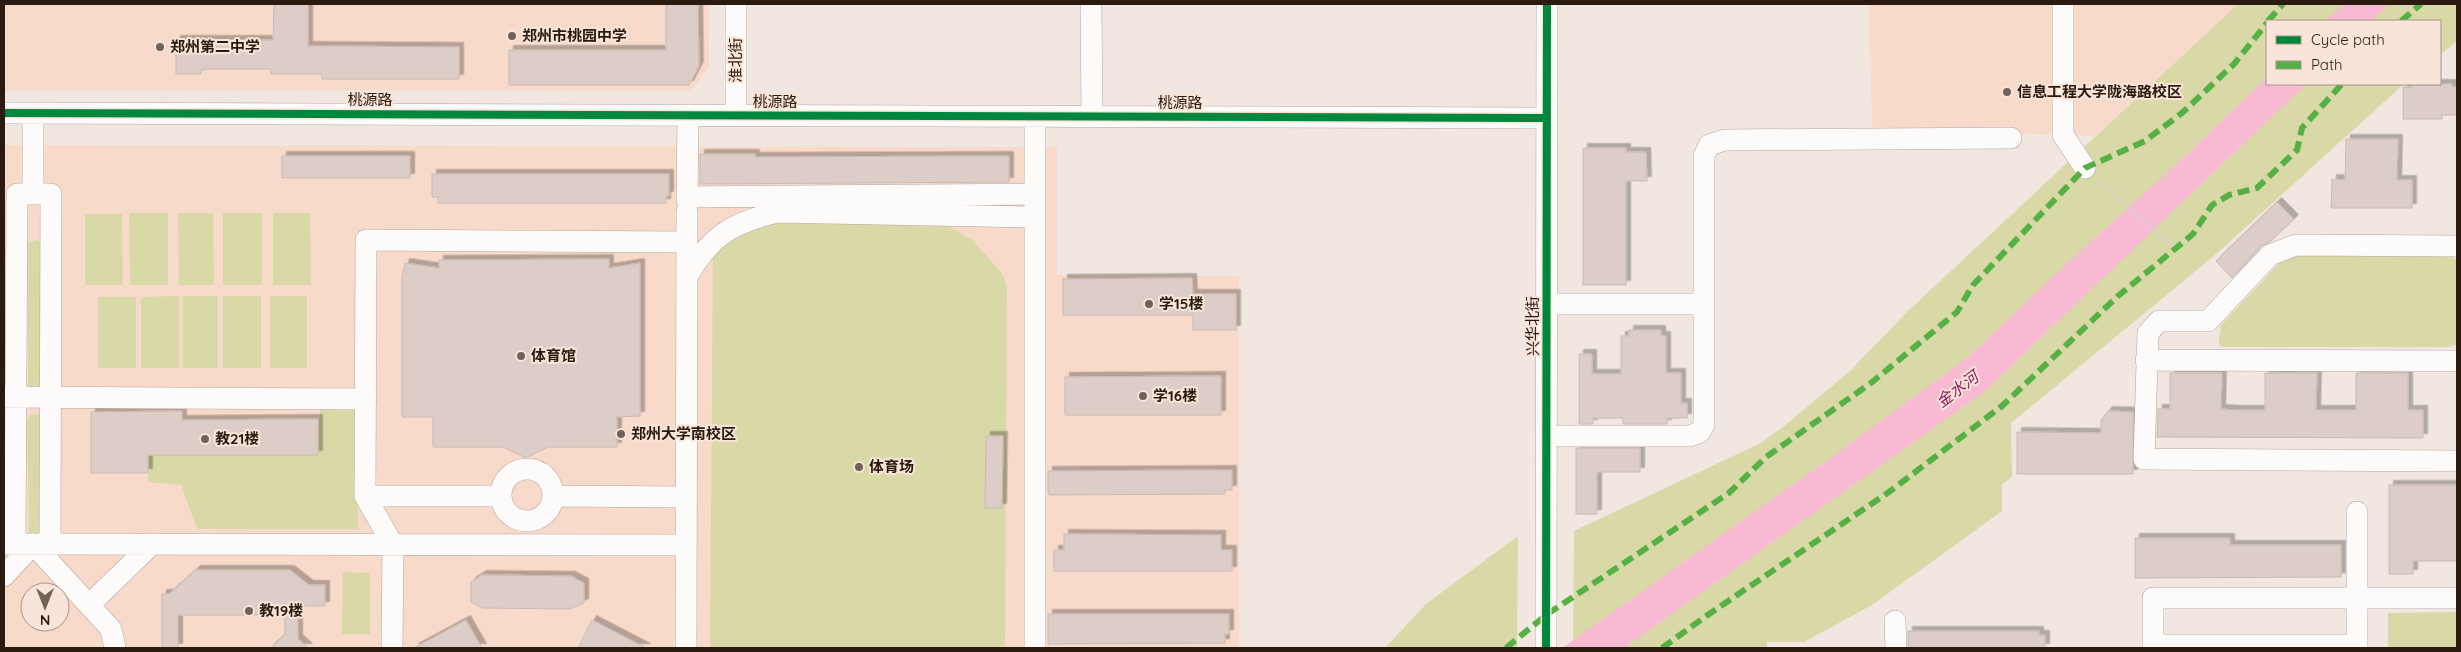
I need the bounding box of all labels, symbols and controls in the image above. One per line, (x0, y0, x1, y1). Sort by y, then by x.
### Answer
legend (2266, 20, 2441, 85)
place label: 郑州市桃园中学 (522, 26, 627, 45)
marker: 郑州市桃园中学 (506, 30, 518, 42)
text: Cycle path (2311, 30, 2385, 49)
place label: 郑州第二中学 (170, 37, 260, 56)
street label: 淮北街 (726, 37, 745, 83)
marker: 郑州第二中学 (154, 41, 166, 53)
text: Path (2311, 55, 2343, 74)
place label: 信息工程大学陇海路校区 (2017, 82, 2182, 101)
marker: 信息工程大学陇海路校区 (2001, 86, 2013, 98)
street label: 桃源路 (347, 90, 393, 109)
street label: 桃源路 (752, 92, 798, 111)
street label: 桃源路 (1157, 93, 1203, 112)
place label: 学15楼 (1159, 294, 1203, 313)
street label: 兴华北街 (1523, 296, 1542, 356)
marker: 学15楼 (1143, 298, 1155, 310)
place label: 体育馆 (531, 346, 576, 365)
marker: 体育馆 (515, 350, 527, 362)
water label: 金水河 (1932, 365, 1985, 411)
place label: 学16楼 (1153, 386, 1197, 405)
marker: 学16楼 (1137, 390, 1149, 402)
place label: 郑州大学南校区 (631, 424, 736, 443)
marker: 郑州大学南校区 (615, 428, 627, 440)
place label: 教21楼 (215, 429, 259, 448)
marker: 教21楼 (199, 433, 211, 445)
place label: 体育场 (869, 457, 914, 476)
marker: 体育场 (853, 461, 865, 473)
north arrow (20, 582, 70, 632)
place label: 教19楼 (259, 601, 303, 620)
marker: 教19楼 (243, 605, 255, 617)
text: N (40, 611, 50, 629)

